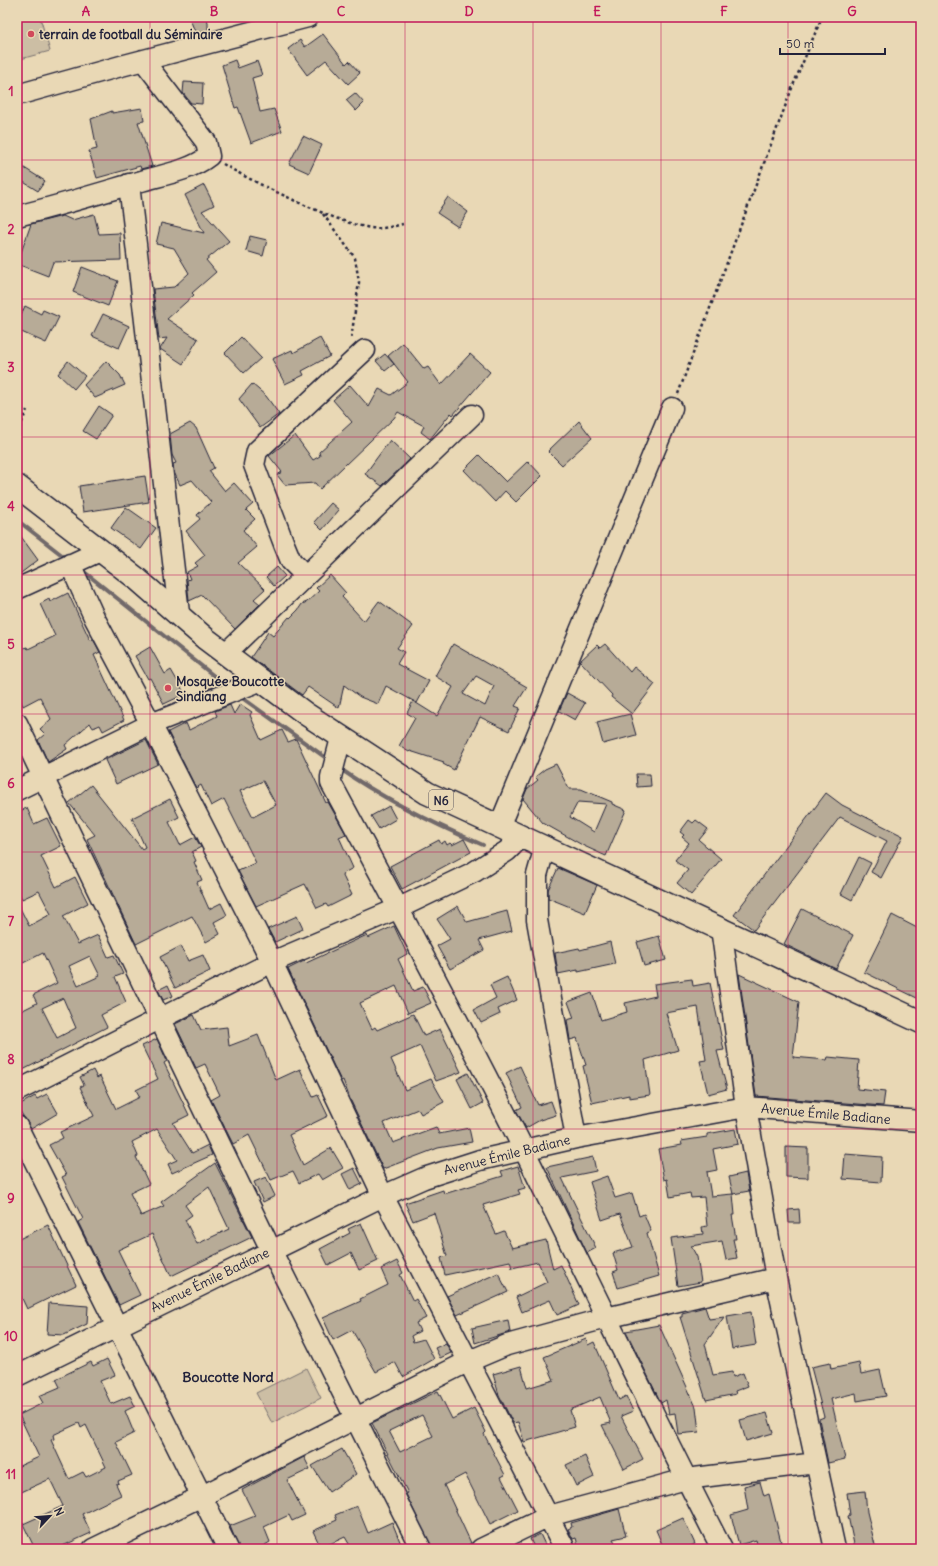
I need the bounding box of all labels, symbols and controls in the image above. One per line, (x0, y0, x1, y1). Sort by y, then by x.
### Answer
text: A (82, 3, 91, 20)
text: B (210, 3, 219, 20)
text: C (337, 3, 346, 20)
text: D (464, 3, 474, 20)
text: E (593, 3, 601, 20)
text: F (720, 3, 728, 20)
text: G (847, 3, 857, 20)
place label: terrain de football du Séminaire (39, 26, 223, 43)
marker: terrain de football du Séminaire (26, 29, 36, 39)
scale bar (780, 30, 885, 56)
text: 50 m (786, 36, 815, 51)
text: 1 (8, 83, 14, 100)
text: 2 (7, 221, 15, 238)
text: 3 (7, 359, 15, 376)
text: 4 (7, 498, 15, 515)
text: 5 (7, 636, 15, 653)
place label: Mosquée Boucotte Sindiang (176, 673, 284, 705)
marker: Mosquée Boucotte Sindiang (163, 683, 173, 693)
text: 6 (7, 775, 15, 792)
road number: N6 (429, 790, 453, 810)
text: 7 (8, 913, 15, 930)
text: 8 (7, 1051, 15, 1068)
street label: Avenue Émile Badiane (761, 1099, 892, 1128)
street label: Avenue Émile Badiane (442, 1130, 572, 1179)
text: 9 (7, 1190, 15, 1207)
street label: Avenue Émile Badiane (147, 1243, 272, 1316)
text: 10 (4, 1328, 18, 1345)
district label: Boucotte Nord (182, 1368, 274, 1386)
text: 11 (6, 1466, 16, 1483)
north arrow (30, 1496, 70, 1536)
text: N (51, 1505, 67, 1518)

